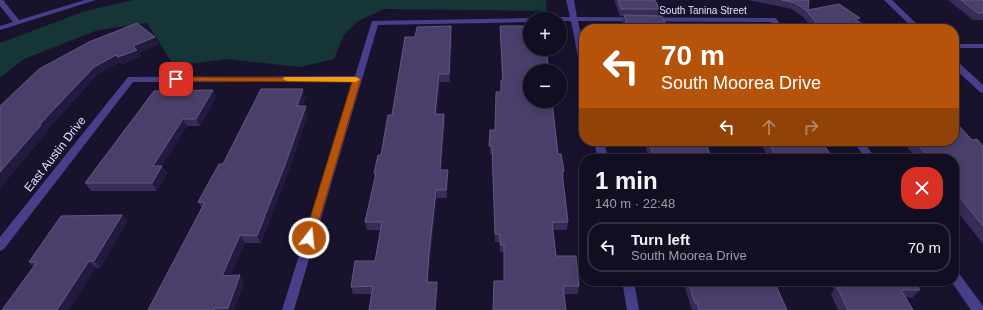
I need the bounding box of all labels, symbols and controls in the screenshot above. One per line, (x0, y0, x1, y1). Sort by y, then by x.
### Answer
street label: South Tanina Street (659, 5, 747, 16)
map controls (523, 12, 567, 108)
button: + (523, 12, 567, 56)
icon: left (595, 40, 647, 92)
text: 70 m (661, 40, 725, 71)
pin (159, 62, 193, 96)
button: − (523, 64, 567, 108)
icon: arrive (165, 68, 187, 90)
text: South Moorea Drive (661, 73, 821, 93)
street label: East Austin Drive (21, 113, 89, 194)
icon: left (716, 116, 738, 138)
icon: ahead (758, 116, 780, 138)
icon: right (800, 116, 822, 138)
text: 1 min (595, 167, 658, 194)
button: close (901, 167, 943, 209)
text: 140 m · 22:48 (595, 196, 675, 211)
position arrow (288, 217, 330, 259)
text: Turn left (631, 231, 690, 248)
icon: left (597, 236, 619, 258)
text: 70 m (908, 239, 941, 256)
text: South Moorea Drive (631, 248, 747, 263)

